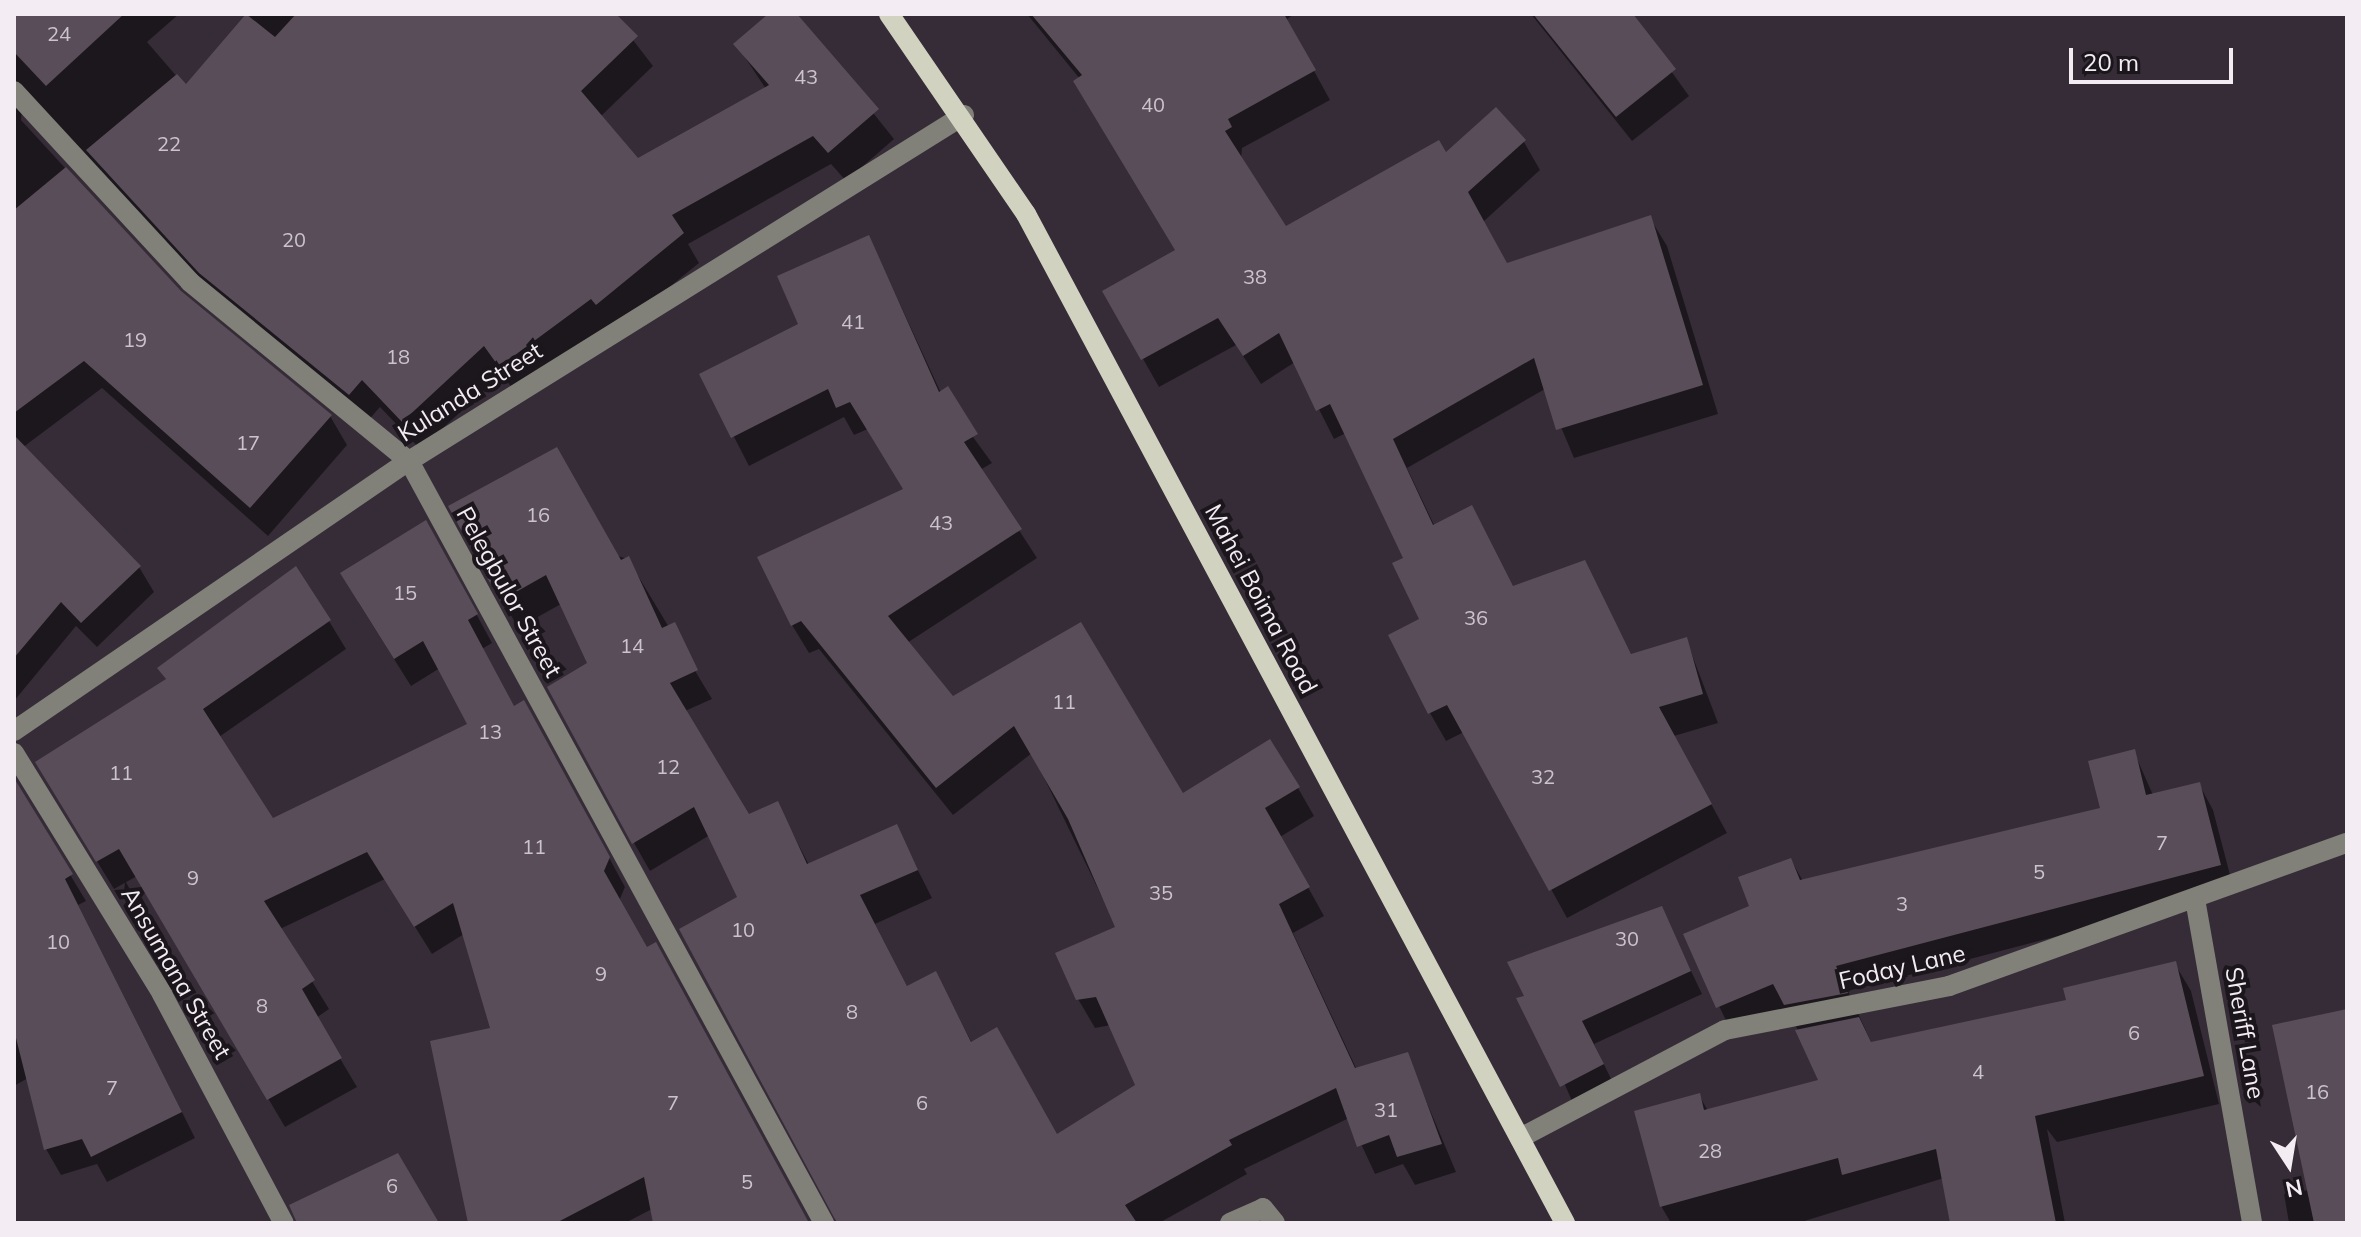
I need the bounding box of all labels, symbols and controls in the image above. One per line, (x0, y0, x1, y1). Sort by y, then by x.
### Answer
house number: 24 (47, 21, 71, 45)
scale bar (2073, 32, 2237, 82)
text: 20 m (2083, 47, 2139, 77)
house number: 43 (794, 64, 818, 88)
house number: 40 (1141, 92, 1165, 116)
house number: 22 (157, 131, 181, 155)
house number: 20 (282, 227, 306, 251)
house number: 38 (1243, 264, 1267, 288)
house number: 41 (841, 309, 865, 333)
house number: 19 (123, 327, 147, 351)
street label: Kulanda Street (393, 336, 547, 448)
house number: 18 (386, 344, 410, 368)
house number: 17 (236, 430, 260, 454)
street label: Mahei Boima Road (1199, 499, 1323, 699)
street label: Pelegbulor Street (450, 502, 568, 682)
house number: 16 (526, 502, 550, 526)
house number: 43 (929, 510, 953, 534)
house number: 15 (393, 580, 417, 604)
house number: 36 (1464, 605, 1488, 629)
house number: 14 (620, 633, 644, 657)
house number: 11 (1052, 689, 1076, 713)
house number: 13 (478, 719, 502, 743)
house number: 12 (656, 754, 680, 778)
house number: 11 (109, 760, 133, 784)
house number: 32 (1531, 764, 1555, 788)
house number: 7 (2156, 830, 2168, 854)
house number: 11 (522, 834, 546, 858)
house number: 5 (2033, 859, 2045, 883)
house number: 9 (187, 865, 199, 889)
house number: 35 (1149, 880, 1173, 904)
street label: Ansumana Street (115, 882, 237, 1064)
house number: 3 (1896, 891, 1908, 915)
house number: 10 (731, 917, 755, 941)
house number: 30 (1615, 926, 1639, 950)
house number: 10 (46, 929, 70, 953)
street label: Foday Lane (1836, 938, 1968, 996)
house number: 9 (595, 961, 607, 985)
street label: Sheriff Lane (2219, 965, 2271, 1101)
house number: 8 (256, 993, 268, 1017)
house number: 8 (846, 999, 858, 1023)
house number: 6 (2128, 1020, 2140, 1044)
house number: 4 (1972, 1059, 1984, 1083)
house number: 7 (106, 1075, 118, 1099)
house number: 16 (2305, 1079, 2329, 1103)
house number: 7 (667, 1090, 679, 1114)
house number: 6 (916, 1090, 928, 1114)
house number: 31 (1374, 1097, 1398, 1121)
north arrow (2249, 1125, 2329, 1205)
house number: 28 (1698, 1138, 1722, 1162)
house number: 5 (741, 1169, 753, 1193)
house number: 6 (386, 1173, 398, 1197)
text: N (2283, 1173, 2305, 1204)

